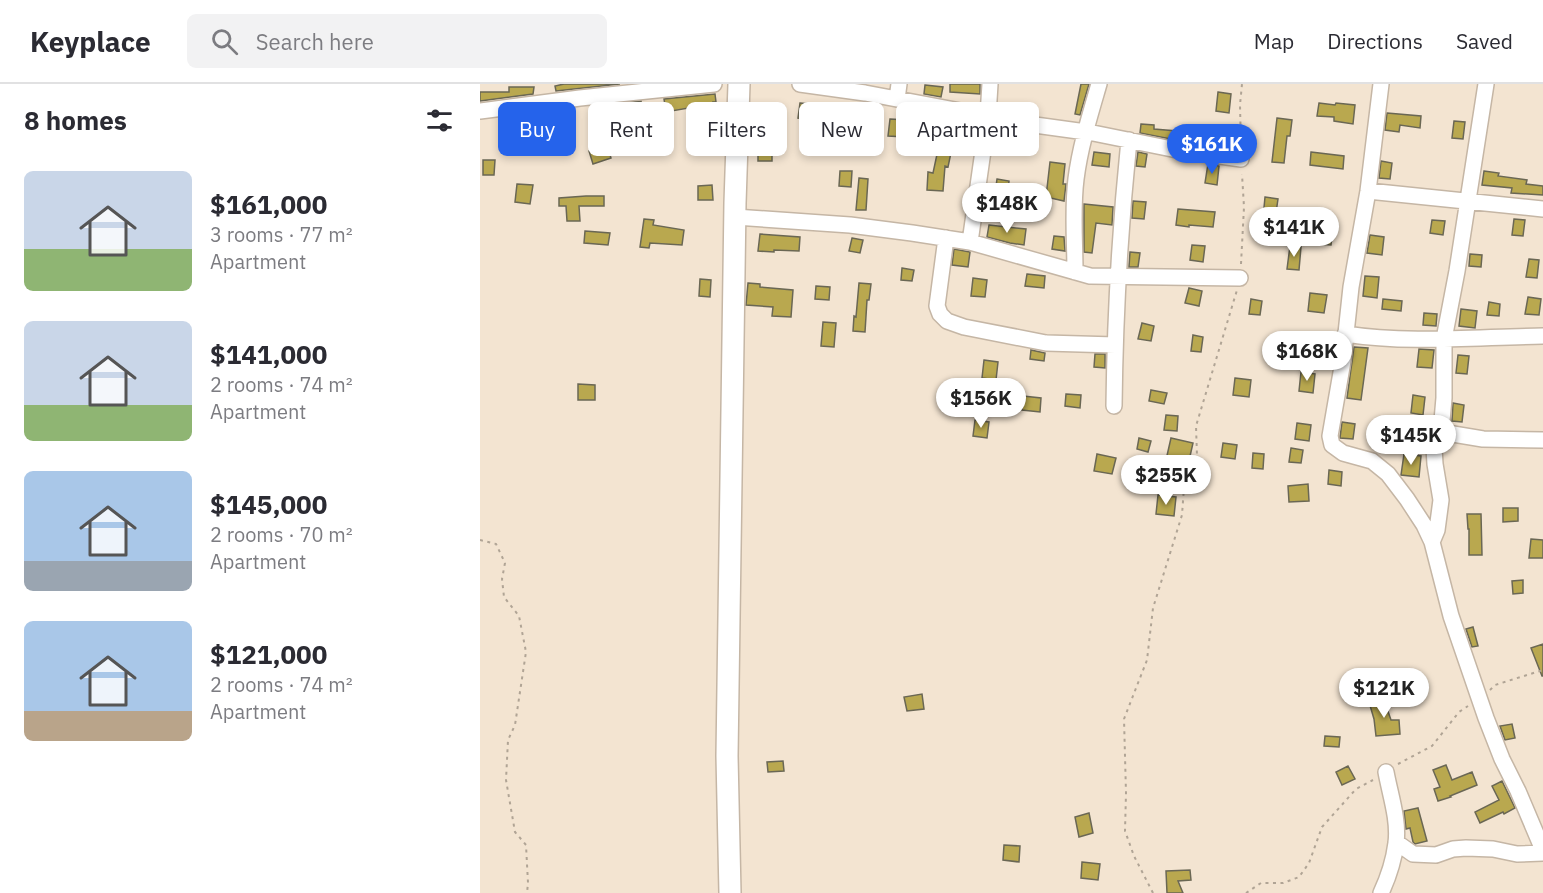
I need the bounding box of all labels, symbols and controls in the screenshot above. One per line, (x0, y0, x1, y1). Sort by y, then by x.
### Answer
search box (187, 14, 607, 68)
text: Keyplace (30, 23, 151, 60)
icon: search (208, 25, 241, 58)
text: Search here (256, 27, 374, 56)
text: Map (1254, 27, 1294, 55)
text: Directions (1327, 27, 1423, 55)
text: Saved (1456, 27, 1513, 55)
chip: Buy (498, 102, 576, 156)
chip: Rent (588, 102, 674, 156)
chip: Filters (686, 102, 787, 156)
chip: New (799, 102, 884, 156)
chip: Apartment (896, 102, 1039, 156)
text: 8 homes (24, 103, 127, 137)
icon: filters (423, 104, 456, 137)
pin: $161K (1170, 124, 1254, 175)
text: $161K (1181, 130, 1243, 157)
pin: $148K (965, 183, 1049, 234)
text: $161,000 (210, 187, 327, 221)
text: $148K (976, 189, 1038, 216)
icon: home (72, 195, 144, 267)
pin: $141K (1252, 207, 1336, 258)
text: $141K (1263, 213, 1325, 240)
text: 3 rooms · 77 m² (210, 221, 353, 248)
text: Apartment (210, 248, 306, 275)
pin: $168K (1265, 331, 1349, 382)
text: $141,000 (210, 337, 327, 371)
text: $168K (1276, 337, 1338, 364)
icon: home (72, 345, 144, 417)
text: 2 rooms · 74 m² (210, 371, 353, 398)
pin: $156K (939, 378, 1023, 429)
text: $156K (950, 384, 1012, 411)
text: Apartment (210, 398, 306, 425)
pin: $145K (1369, 415, 1453, 466)
text: $145K (1380, 421, 1442, 448)
pin: $255K (1124, 455, 1208, 506)
text: $255K (1135, 461, 1197, 488)
text: $145,000 (210, 487, 327, 521)
icon: home (72, 495, 144, 567)
text: 2 rooms · 70 m² (210, 521, 353, 548)
text: Apartment (210, 548, 306, 575)
text: $121,000 (210, 637, 327, 671)
icon: home (72, 645, 144, 717)
pin: $121K (1342, 668, 1426, 719)
text: 2 rooms · 74 m² (210, 671, 353, 698)
text: $121K (1353, 674, 1415, 701)
text: Apartment (210, 698, 306, 725)

